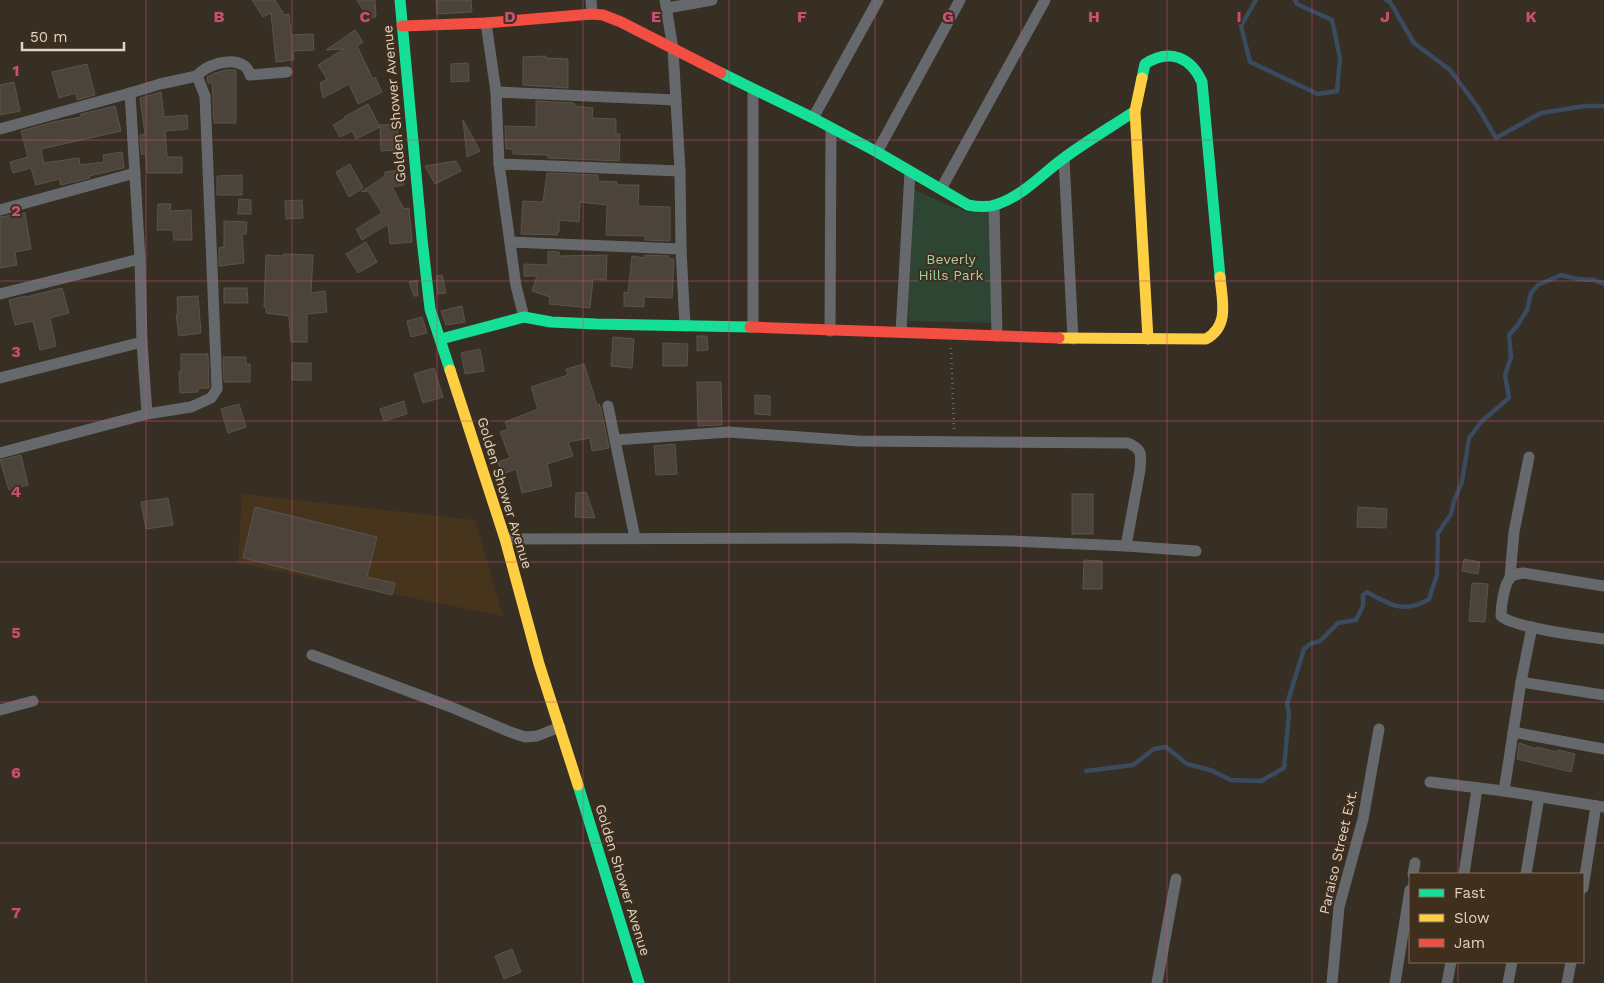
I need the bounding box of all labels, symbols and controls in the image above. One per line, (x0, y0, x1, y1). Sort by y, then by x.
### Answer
text: B (214, 7, 225, 26)
text: C (360, 7, 371, 26)
text: D (504, 7, 516, 26)
text: E (651, 7, 661, 26)
text: F (797, 7, 807, 26)
text: G (942, 7, 954, 26)
text: H (1088, 7, 1100, 26)
text: I (1236, 7, 1242, 26)
text: J (1380, 7, 1390, 26)
text: K (1525, 7, 1537, 26)
scale bar (22, 20, 125, 52)
street label: Golden Shower Avenue (379, 25, 409, 183)
text: 50 m (30, 28, 67, 46)
text: 1 (13, 61, 19, 80)
text: 2 (11, 201, 21, 220)
park label: Beverly Hills Park (919, 251, 983, 283)
text: 3 (11, 342, 21, 361)
street label: Golden Shower Avenue (474, 415, 536, 571)
text: 4 (11, 482, 21, 501)
text: 5 (11, 623, 21, 642)
text: 6 (11, 763, 21, 782)
street label: Paraiso Street Ext. (1316, 788, 1360, 916)
street label: Golden Shower Avenue (592, 802, 654, 958)
legend (1409, 873, 1584, 963)
text: Fast (1454, 884, 1486, 902)
text: 7 (11, 903, 21, 922)
text: Slow (1454, 909, 1490, 927)
text: Jam (1454, 934, 1485, 952)

